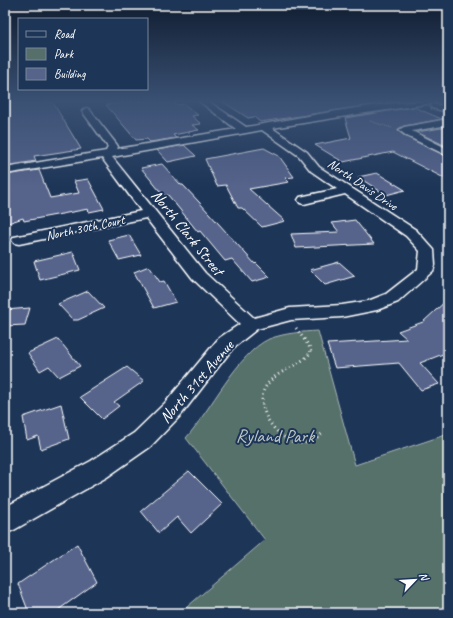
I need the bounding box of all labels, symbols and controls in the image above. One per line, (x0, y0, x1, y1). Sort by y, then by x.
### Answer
legend (18, 18, 148, 90)
text: Road (54, 26, 76, 42)
text: Park (54, 46, 75, 62)
text: Building (54, 66, 86, 82)
street label: North Davis Drive (325, 156, 401, 214)
street label: North Clark Street (147, 186, 230, 282)
street label: North 30th Court (44, 211, 128, 244)
street label: North 31st Avenue (155, 335, 239, 427)
park label: Ryland Park (236, 424, 316, 448)
north arrow (395, 560, 435, 600)
text: N (416, 570, 433, 584)

